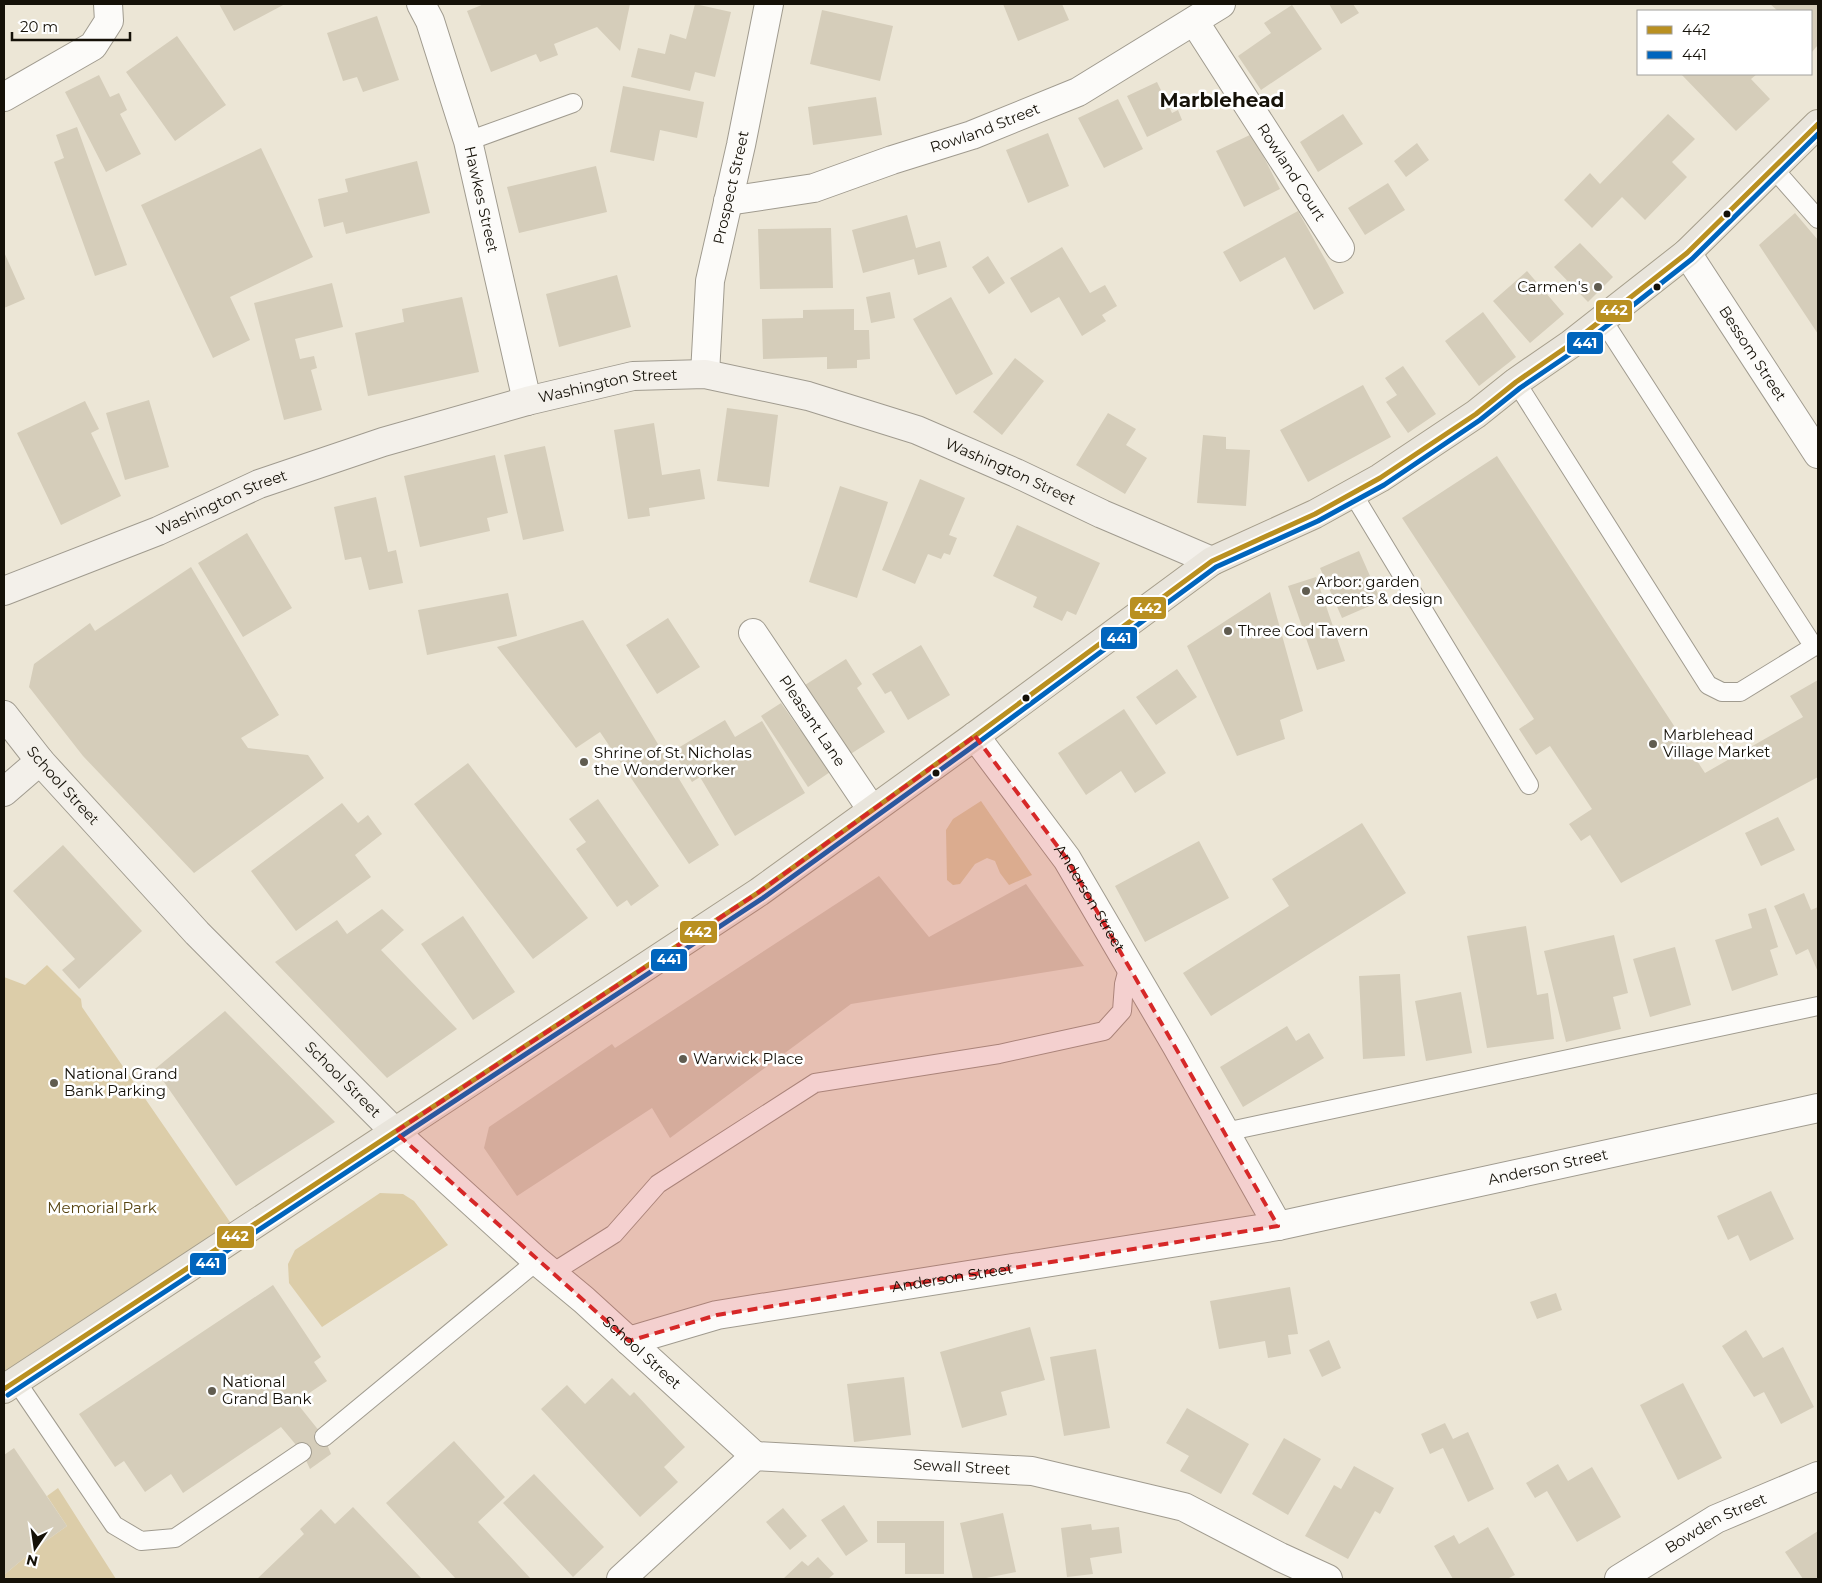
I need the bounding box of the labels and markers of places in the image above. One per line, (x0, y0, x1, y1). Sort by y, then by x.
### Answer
unlabelled marker (1722, 209, 1732, 219)
place label: Carmen's (1517, 277, 1588, 296)
marker: Carmen's (1592, 281, 1604, 293)
unlabelled marker (1652, 282, 1662, 292)
place label: Arbor: garden accents & design (1316, 572, 1443, 608)
marker: Arbor: garden accents & design (1300, 585, 1312, 597)
place label: Three Cod Tavern (1238, 621, 1368, 640)
marker: Three Cod Tavern (1222, 625, 1234, 637)
unlabelled marker (1021, 693, 1031, 703)
place label: Marblehead Village Market (1663, 725, 1770, 761)
marker: Marblehead Village Market (1647, 738, 1659, 750)
place label: Shrine of St. Nicholas the Wonderworker (594, 743, 752, 779)
marker: Shrine of St. Nicholas the Wonderworker (578, 756, 590, 768)
unlabelled marker (931, 768, 941, 778)
place label: Warwick Place (693, 1049, 803, 1068)
marker: Warwick Place (677, 1053, 689, 1065)
place label: National Grand Bank Parking (64, 1064, 178, 1100)
marker: National Grand Bank Parking (48, 1077, 60, 1089)
place label: National Grand Bank (222, 1372, 311, 1408)
marker: National Grand Bank (206, 1385, 218, 1397)

